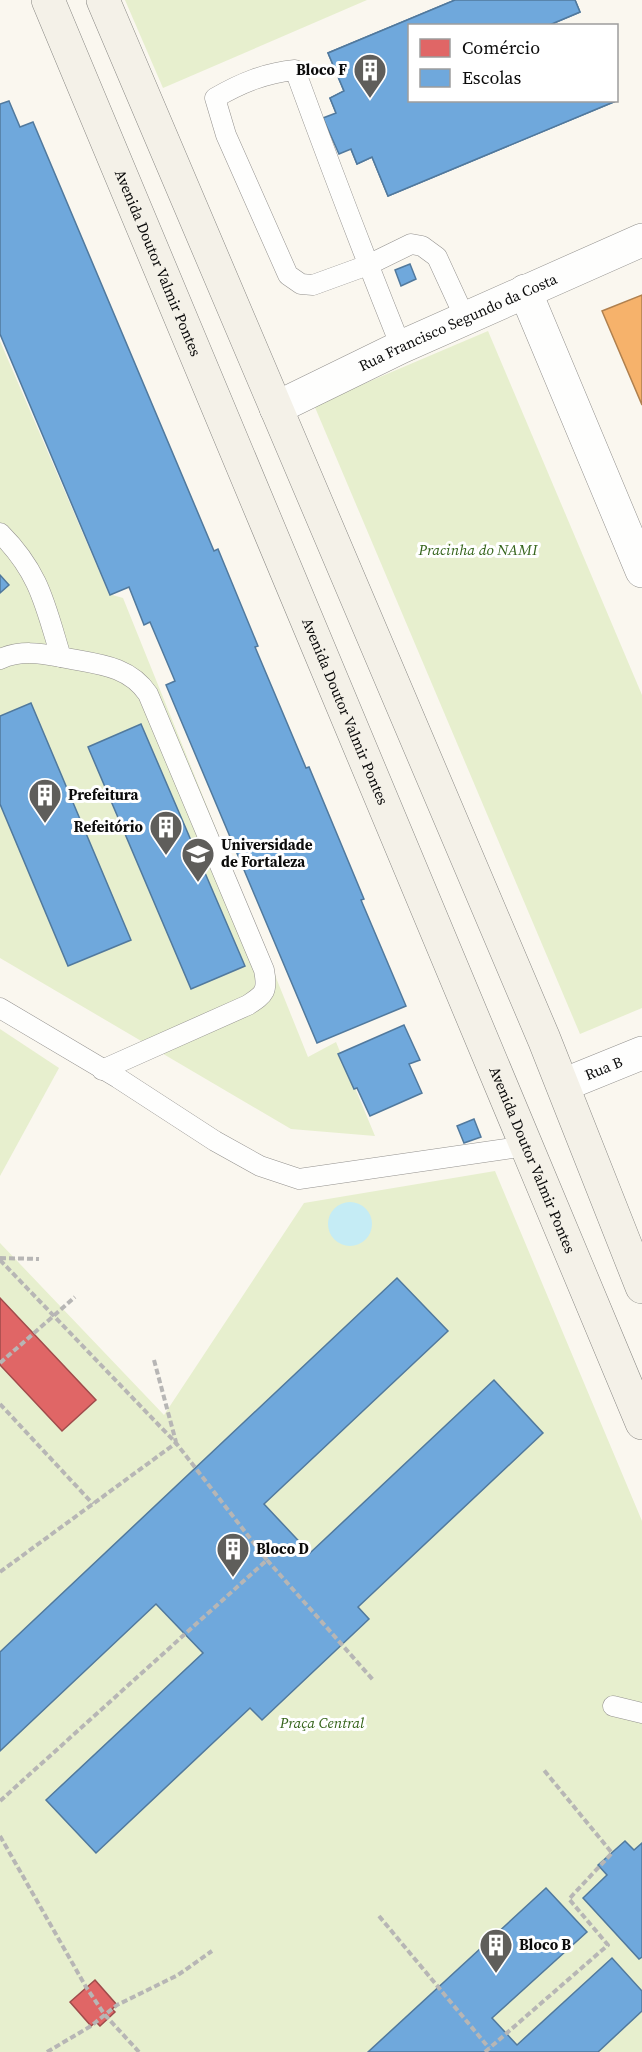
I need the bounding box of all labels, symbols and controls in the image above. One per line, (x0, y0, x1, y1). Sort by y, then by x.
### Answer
legend (408, 24, 618, 102)
text: Comércio (462, 35, 540, 60)
building icon: Bloco F (352, 52, 388, 99)
place label: Bloco F (296, 59, 347, 80)
text: Escolas (462, 65, 521, 90)
street label: Avenida Doutor Valmir Pontes (110, 166, 207, 360)
street label: Rua Francisco Segundo da Costa (355, 268, 561, 376)
park label: Pracinha do NAMI (417, 539, 538, 560)
street label: Avenida Doutor Valmir Pontes (297, 615, 394, 808)
building icon: Prefeitura (27, 777, 63, 824)
place label: Prefeitura (68, 784, 139, 805)
building icon: Refeitório (148, 809, 184, 856)
place label: Refeitório (73, 816, 144, 837)
place label: Universidade de Fortaleza (221, 834, 313, 872)
school or university icon: Universidade de Fortaleza (180, 836, 216, 883)
street label: Rua B (582, 1051, 626, 1085)
street label: Avenida Doutor Valmir Pontes (484, 1063, 581, 1257)
building icon: Bloco D (215, 1531, 251, 1578)
place label: Bloco D (256, 1538, 309, 1559)
park label: Praça Central (279, 1712, 365, 1733)
building icon: Bloco B (478, 1927, 514, 1974)
place label: Bloco B (519, 1934, 571, 1955)

